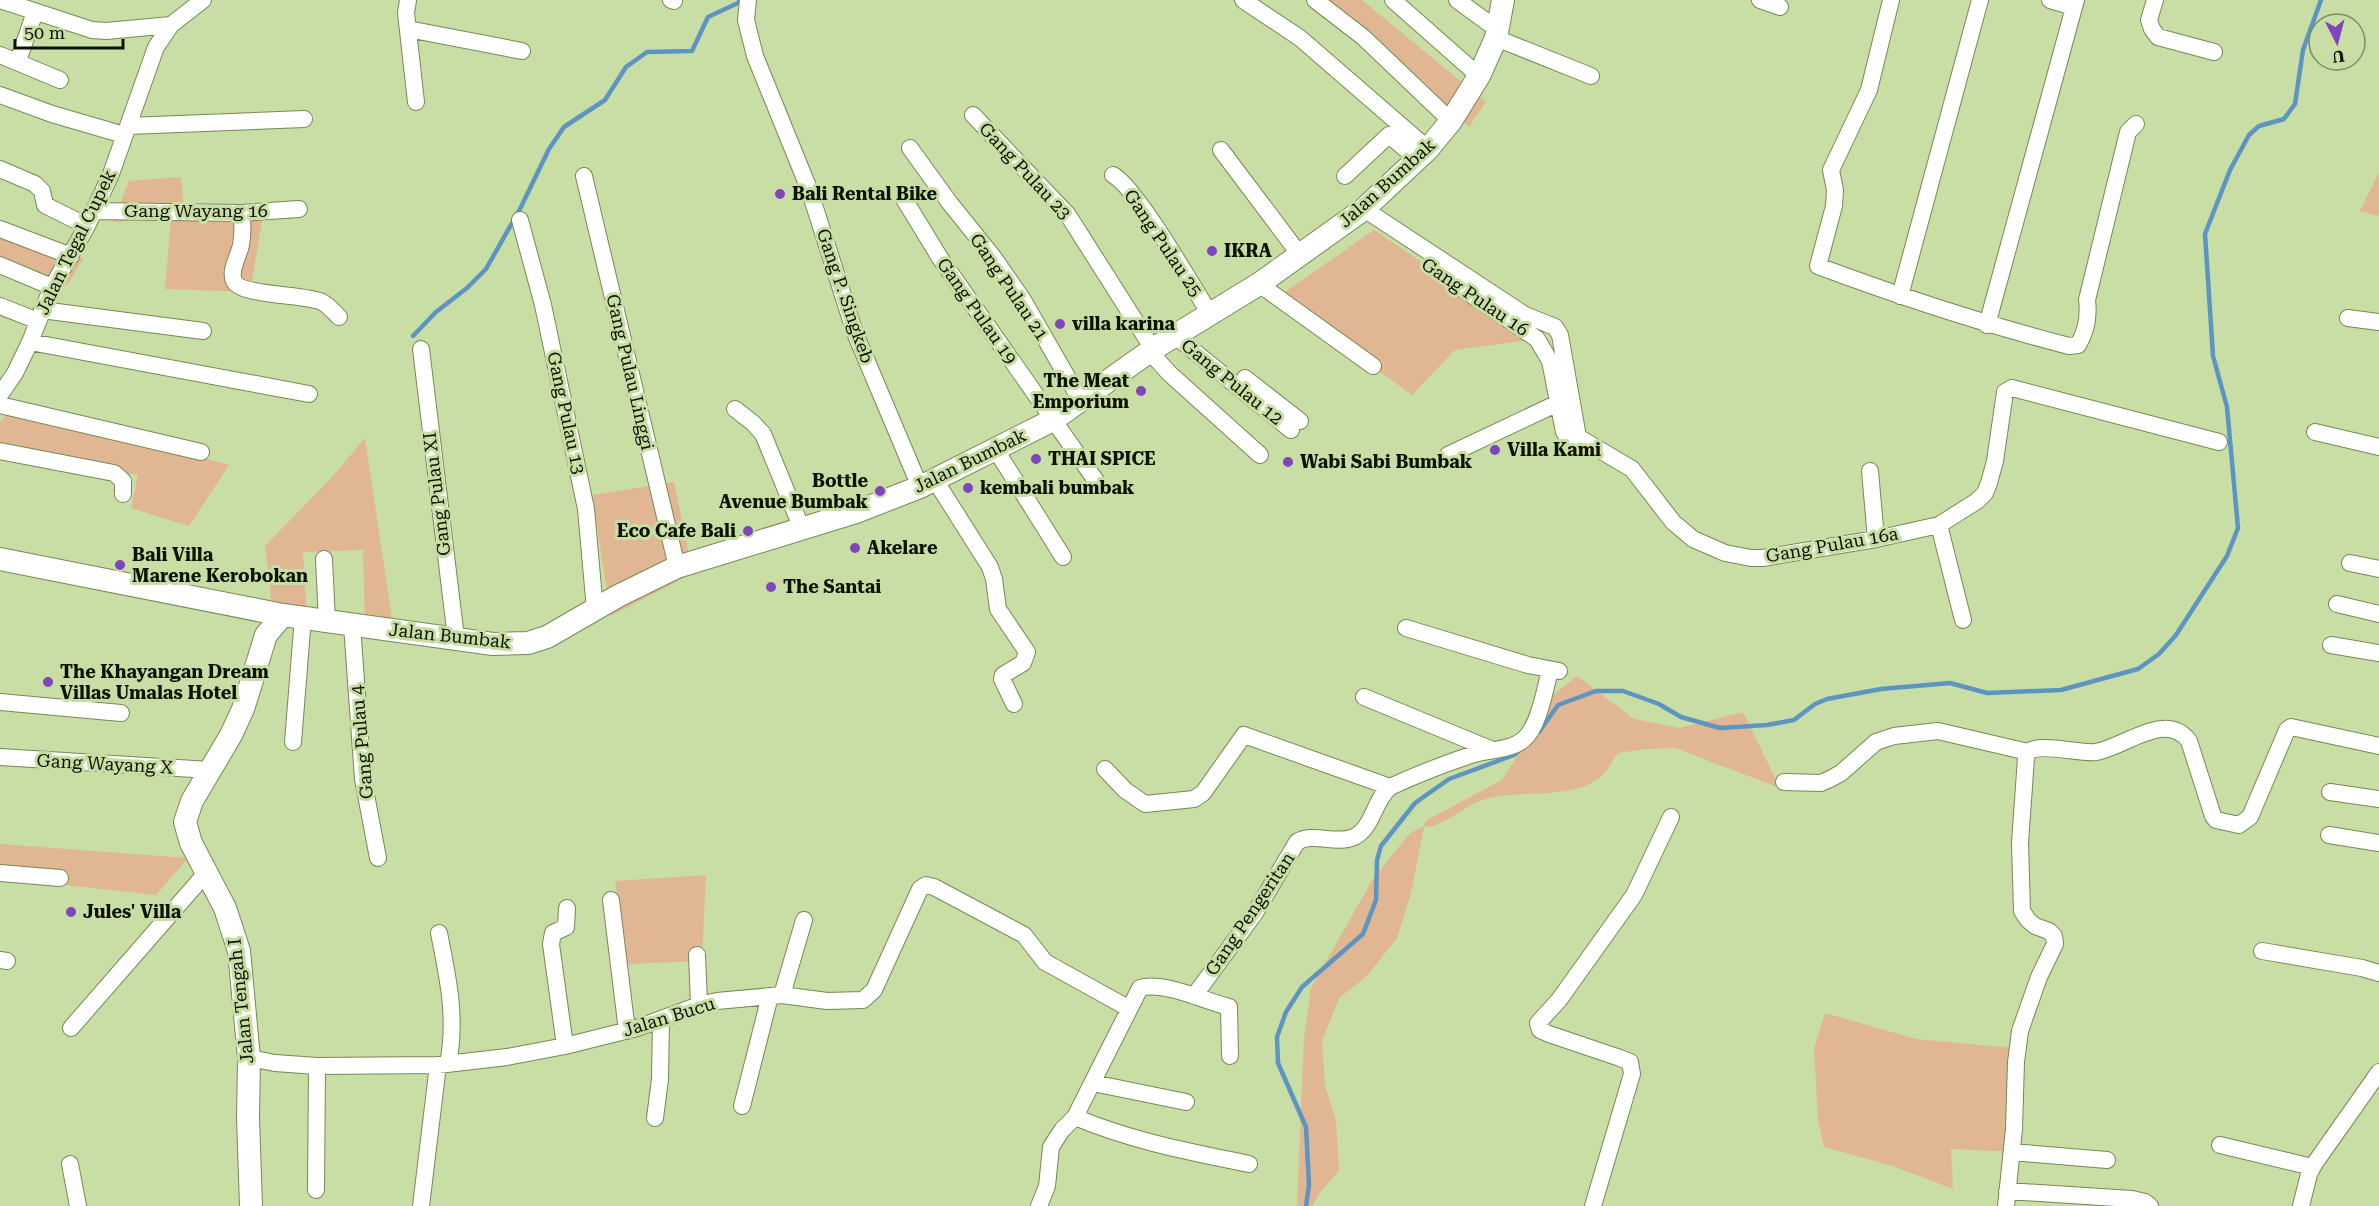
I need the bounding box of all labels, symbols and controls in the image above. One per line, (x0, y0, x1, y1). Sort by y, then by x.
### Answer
scale bar (15, 12, 123, 50)
north arrow (2307, 12, 2367, 72)
text: 50 m (24, 22, 65, 43)
text: U (2331, 46, 2346, 67)
street label: Gang Pulau 23 (975, 118, 1076, 223)
street label: Jalan Bumbak (1334, 134, 1439, 232)
street label: Jalan Tegal Cupek (31, 166, 120, 318)
place label: Bali Rental Bike (792, 183, 938, 204)
street label: Gang Pulau 25 (1120, 185, 1207, 300)
marker: Bali Rental Bike (773, 187, 787, 201)
street label: Gang Wayang 16 (124, 200, 268, 221)
street label: Gang P. Singkeb (813, 226, 878, 366)
street label: Gang Pulau 21 (966, 229, 1053, 344)
place label: IKRA (1224, 240, 1272, 261)
marker: IKRA (1205, 244, 1219, 258)
street label: Gang Pulau 16 (1418, 253, 1533, 340)
street label: Gang Pulau 19 (933, 254, 1022, 368)
street label: Gang Pulau Linggi (602, 292, 659, 452)
place label: villa karina (1072, 313, 1176, 334)
marker: villa karina (1053, 317, 1067, 331)
street label: Gang Pulau 12 (1177, 334, 1287, 429)
street label: Gang Pulau 13 (543, 350, 590, 476)
place label: The Meat Emporium (1033, 370, 1130, 412)
marker: The Meat Emporium (1134, 384, 1148, 398)
street label: Jalan Bumbak (910, 424, 1030, 497)
street label: Gang Pulau XI (418, 431, 455, 557)
place label: Villa Kami (1507, 439, 1601, 460)
marker: Villa Kami (1488, 443, 1502, 457)
place label: THAI SPICE (1048, 448, 1156, 469)
place label: Wabi Sabi Bumbak (1300, 451, 1473, 472)
marker: THAI SPICE (1029, 452, 1043, 466)
marker: Wabi Sabi Bumbak (1281, 455, 1295, 469)
place label: Bottle Avenue Bumbak (719, 470, 869, 512)
place label: kembali bumbak (980, 477, 1135, 498)
marker: kembali bumbak (961, 481, 975, 495)
marker: Bottle Avenue Bumbak (873, 484, 887, 498)
place label: Eco Cafe Bali (617, 520, 736, 541)
street label: Gang Pulau 16a (1764, 522, 1900, 567)
marker: Eco Cafe Bali (741, 524, 755, 538)
place label: Akelare (867, 537, 938, 558)
marker: Akelare (848, 541, 862, 555)
place label: Bali Villa Marene Kerobokan (132, 544, 308, 586)
marker: Bali Villa Marene Kerobokan (113, 558, 127, 572)
place label: The Santai (783, 576, 881, 597)
marker: The Santai (764, 580, 778, 594)
street label: Jalan Bumbak (388, 619, 512, 652)
place label: The Khayangan Dream Villas Umalas Hotel (60, 661, 269, 703)
marker: The Khayangan Dream Villas Umalas Hotel (41, 675, 55, 689)
street label: Gang Pulau 4 (346, 684, 377, 800)
street label: Gang Wayang X (36, 749, 174, 778)
street label: Gang Pengeritan (1201, 848, 1299, 979)
place label: Jules' Villa (83, 901, 182, 922)
marker: Jules' Villa (64, 905, 78, 919)
street label: Jalan Tengah I (223, 937, 258, 1065)
street label: Jalan Bucu (620, 993, 718, 1041)

